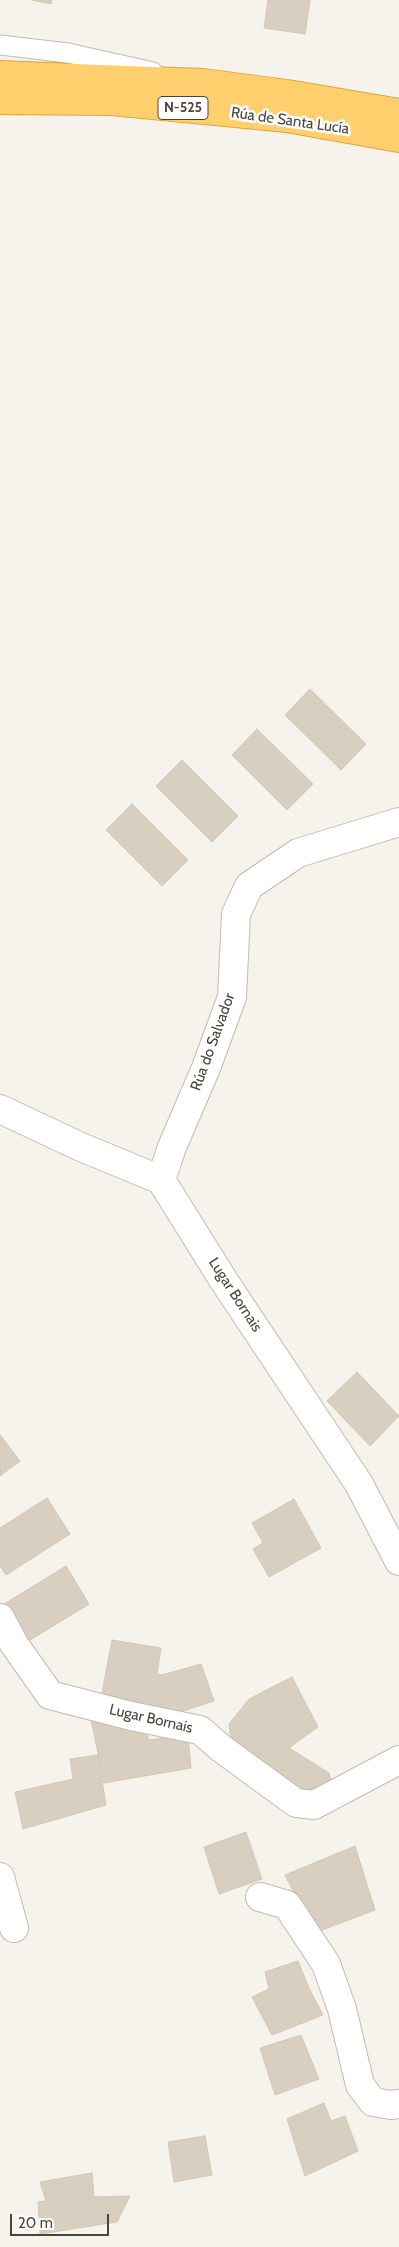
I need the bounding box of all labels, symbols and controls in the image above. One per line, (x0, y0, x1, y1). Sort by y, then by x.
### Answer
road number: N-525 (158, 96, 208, 120)
street label: Rúa de Santa Lucía (230, 104, 350, 138)
street label: Rúa do Salvador (187, 991, 239, 1093)
street label: Lugar Bornais (204, 1254, 266, 1336)
street label: Lugar Bornais (108, 1701, 194, 1737)
scale bar (12, 2204, 111, 2236)
text: 20 m (18, 2214, 53, 2232)

